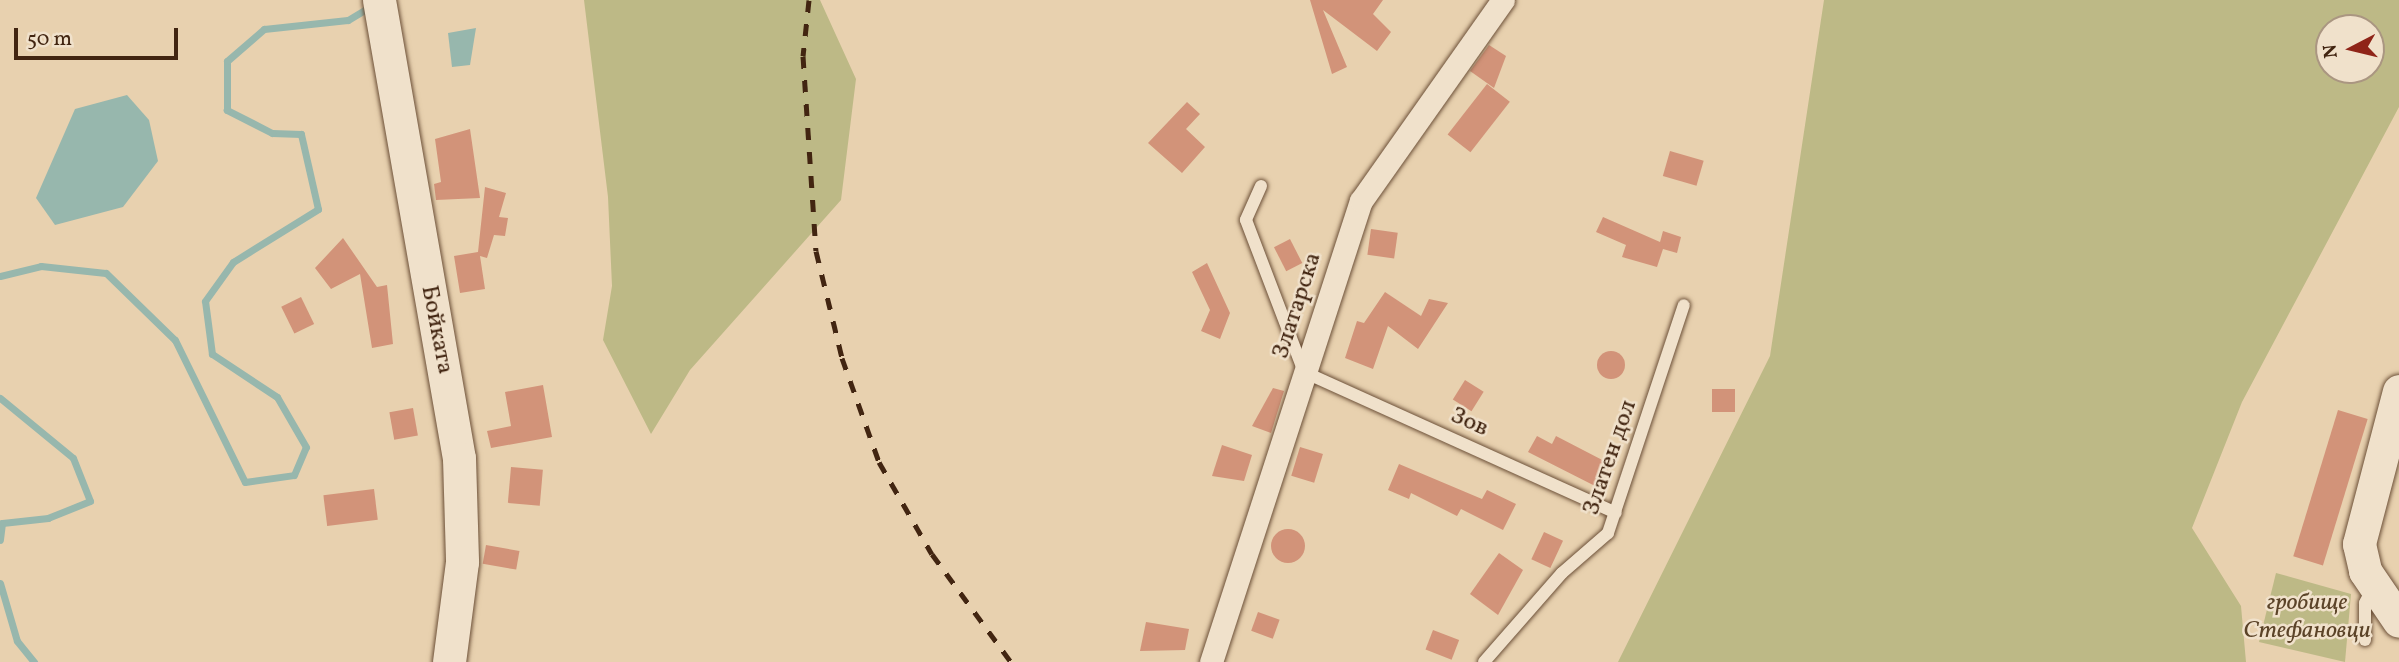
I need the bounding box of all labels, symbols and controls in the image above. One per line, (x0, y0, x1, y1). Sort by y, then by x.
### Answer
scale bar (18, 14, 182, 58)
north arrow (2315, 14, 2385, 84)
text: 50 m (27, 25, 72, 54)
text: N (2317, 43, 2345, 60)
street label: Златарска (1267, 249, 1329, 363)
street label: Бойката (413, 283, 459, 377)
street label: Златен дол (1578, 397, 1644, 519)
street label: Зов (1446, 402, 1492, 444)
park label: гробище Стефановци (2243, 590, 2371, 646)

